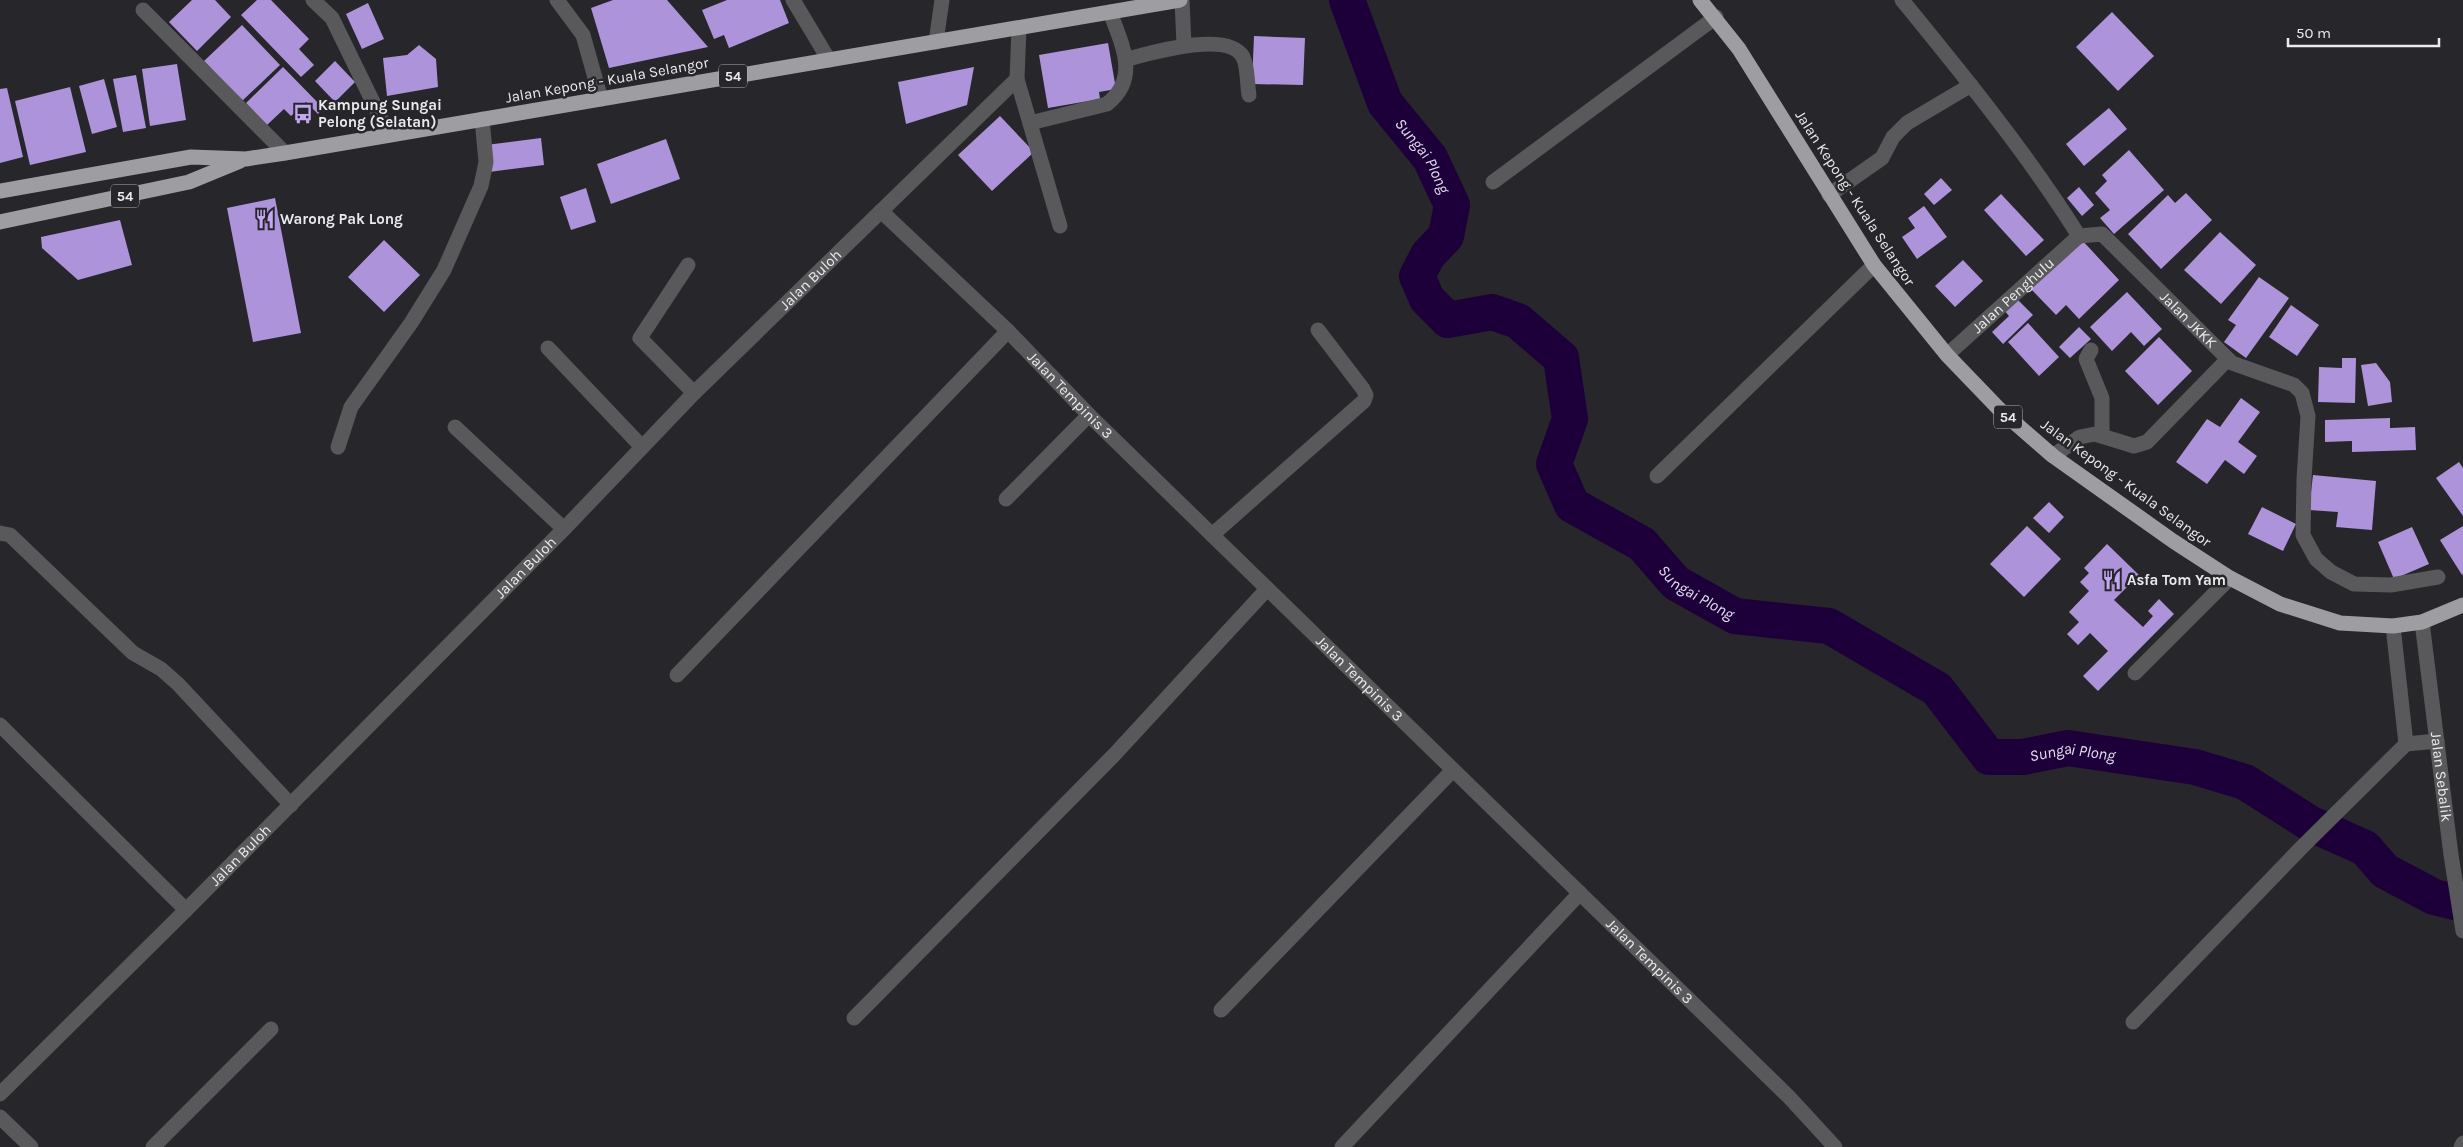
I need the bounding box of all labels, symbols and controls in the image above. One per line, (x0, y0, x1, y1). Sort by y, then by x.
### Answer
scale bar (2288, 15, 2439, 47)
text: 50 m (2296, 24, 2331, 42)
street label: Jalan Kepong - Kuala Selangor (504, 53, 710, 107)
road number: 54 (719, 64, 747, 88)
place label: Kampung Sungai Pelong (Selatan) (318, 96, 442, 131)
bus stop icon: Kampung Sungai Pelong (Selatan) (292, 103, 314, 125)
street label: Jalan Kepong - Kuala Selangor (1791, 107, 1919, 290)
water label: Sungai Plong (1391, 114, 1455, 197)
road number: 54 (111, 185, 139, 208)
restaurant icon: Warong Pak Long (254, 208, 276, 230)
place label: Warong Pak Long (280, 210, 403, 228)
street label: Jalan Buloh (776, 246, 845, 314)
street label: Jalan Penghulu (1968, 254, 2058, 337)
street label: Jalan JKKK (2156, 288, 2221, 352)
street label: Jalan Tempinis 3 (1024, 348, 1117, 442)
road number: 54 (1994, 406, 2022, 428)
street label: Jalan Kepong - Kuala Selangor (2037, 415, 2215, 551)
street label: Jalan Buloh (491, 533, 560, 602)
water label: Sungai Plong (1655, 561, 1738, 624)
restaurant icon: Asfa Tom Yam (2101, 569, 2123, 591)
place label: Asfa Tom Yam (2127, 571, 2226, 589)
street label: Jalan Tempinis 3 (1312, 632, 1407, 725)
street label: Jalan Sebalik (2427, 731, 2456, 823)
water label: Sungai Plong (2028, 738, 2117, 765)
street label: Jalan Buloh (206, 821, 275, 890)
street label: Jalan Tempinis 3 (1602, 915, 1697, 1008)

